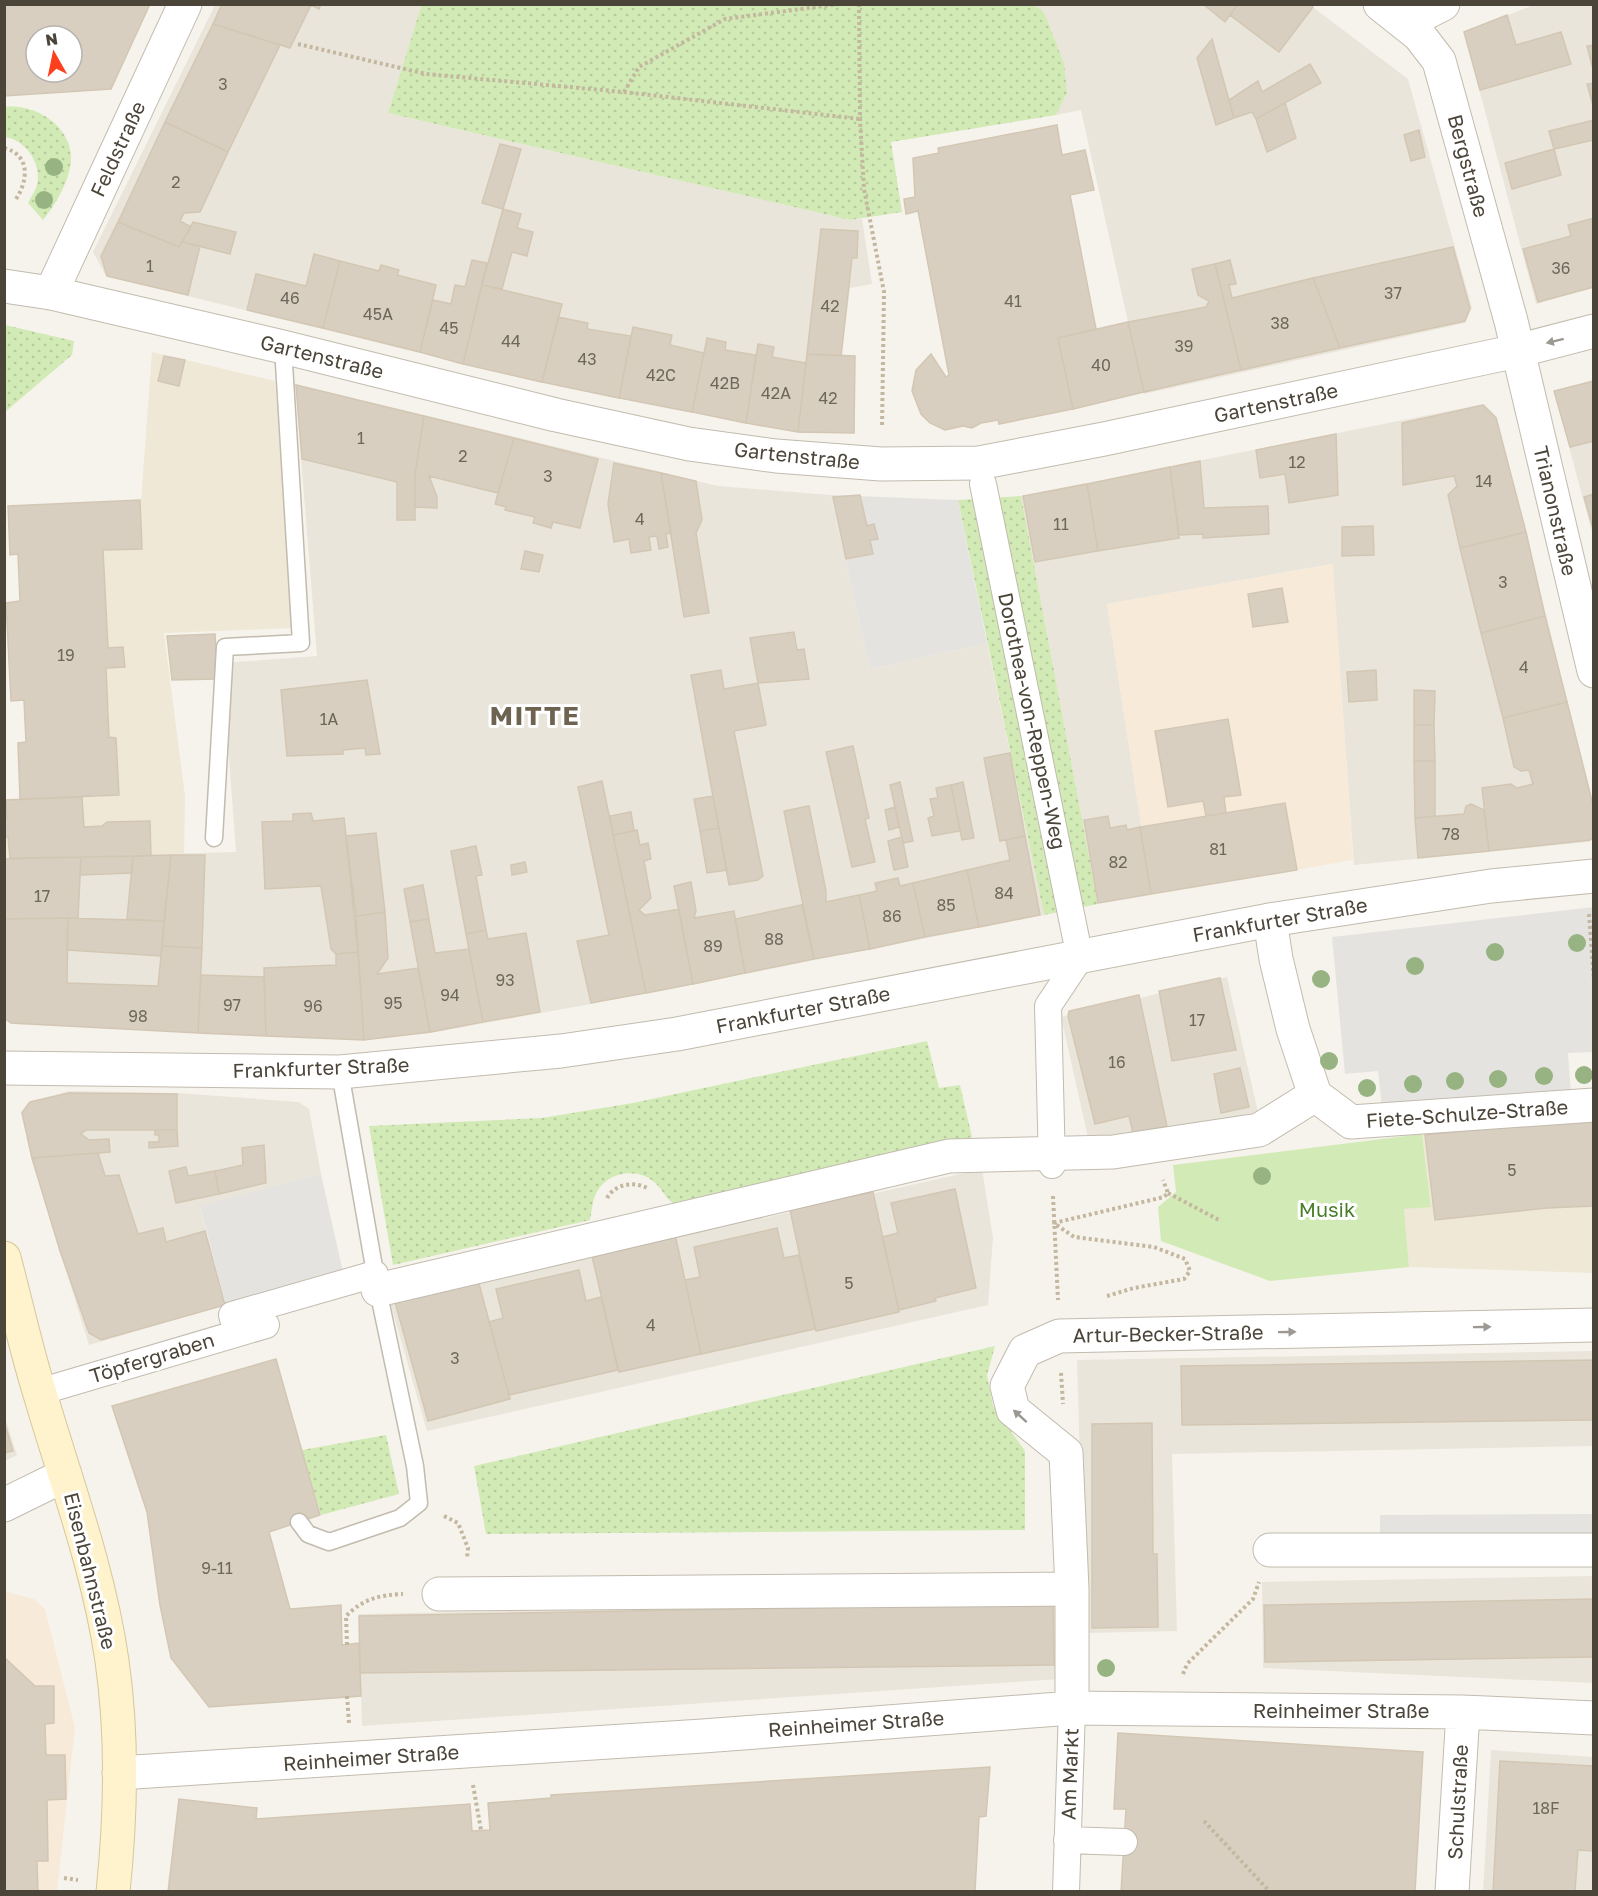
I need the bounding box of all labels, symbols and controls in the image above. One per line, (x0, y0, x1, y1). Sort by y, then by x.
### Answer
north arrow (24, 24, 84, 84)
text: N (44, 28, 59, 50)
house number: 3 (218, 74, 228, 94)
street label: Feldstraße (85, 97, 150, 200)
street label: Bergstraße (1444, 112, 1494, 220)
house number: 2 (171, 172, 181, 192)
house number: 1 (146, 256, 154, 276)
house number: 36 (1551, 258, 1571, 278)
house number: 37 (1384, 283, 1402, 303)
house number: 46 (280, 288, 300, 308)
house number: 41 (1004, 291, 1022, 311)
house number: 42 (820, 296, 840, 316)
house number: 45A (363, 304, 393, 324)
house number: 38 (1270, 313, 1290, 333)
house number: 45 (439, 318, 459, 338)
street label: Gartenstraße (258, 329, 386, 383)
house number: 44 (501, 331, 521, 351)
house number: 39 (1174, 336, 1194, 356)
one-way arrow (1546, 337, 1564, 346)
house number: 43 (577, 349, 597, 369)
house number: 40 (1091, 355, 1111, 375)
house number: 42C (646, 365, 676, 385)
house number: 42B (710, 373, 740, 393)
street label: Gartenstraße (1212, 377, 1340, 427)
house number: 42A (761, 383, 791, 403)
house number: 42 (818, 388, 838, 408)
house number: 1 (357, 428, 365, 448)
street label: Gartenstraße (733, 436, 861, 474)
street label: Trianonstraße (1529, 444, 1583, 578)
house number: 2 (458, 446, 468, 466)
house number: 12 (1288, 452, 1306, 472)
house number: 3 (543, 466, 553, 486)
house number: 14 (1475, 471, 1493, 491)
house number: 4 (635, 509, 645, 529)
house number: 11 (1053, 514, 1069, 534)
house number: 3 (1498, 572, 1508, 592)
street label: Dorothea-von-Reppen-Weg (994, 590, 1072, 851)
house number: 19 (57, 645, 75, 665)
house number: 4 (1519, 657, 1529, 677)
district label: MITTE (490, 700, 580, 731)
house number: 1A (320, 709, 339, 729)
house number: 78 (1442, 824, 1460, 844)
house number: 81 (1209, 839, 1227, 859)
house number: 82 (1108, 852, 1128, 872)
house number: 84 (994, 883, 1014, 903)
house number: 17 (34, 886, 50, 906)
street label: Frankfurter Straße (1191, 892, 1369, 946)
house number: 85 (936, 895, 956, 915)
house number: 86 (882, 906, 902, 926)
house number: 88 (764, 929, 784, 949)
house number: 89 (703, 936, 723, 956)
house number: 93 (495, 970, 515, 990)
street label: Frankfurter Straße (714, 980, 892, 1038)
house number: 94 (440, 985, 460, 1005)
house number: 95 (384, 993, 402, 1013)
house number: 97 (223, 995, 241, 1015)
house number: 96 (303, 996, 323, 1016)
house number: 98 (128, 1006, 148, 1026)
house number: 17 (1189, 1010, 1205, 1030)
street label: Frankfurter Straße (232, 1052, 410, 1082)
house number: 16 (1108, 1052, 1126, 1072)
street label: Fiete-Schulze-Straße (1365, 1094, 1569, 1132)
house number: 5 (1507, 1160, 1517, 1180)
park label: Musik (1299, 1197, 1355, 1221)
house number: 5 (844, 1273, 854, 1293)
house number: 4 (646, 1315, 656, 1335)
street label: Artur-Becker-Straße (1072, 1319, 1264, 1347)
one-way arrow (1473, 1323, 1492, 1332)
street label: Töpfergraben (87, 1327, 217, 1387)
one-way arrow (1278, 1327, 1297, 1337)
house number: 3 (450, 1348, 460, 1368)
one-way arrow (1013, 1409, 1028, 1423)
street label: Eisenbahnstraße (60, 1490, 122, 1652)
house number: 9-11 (201, 1558, 233, 1578)
street label: Reinheimer Straße (1253, 1698, 1429, 1722)
street label: Reinheimer Straße (767, 1705, 945, 1741)
street label: Am Markt (1055, 1728, 1083, 1820)
street label: Reinheimer Straße (282, 1739, 460, 1775)
street label: Schulstraße (1442, 1744, 1472, 1860)
house number: 18F (1532, 1798, 1560, 1818)

